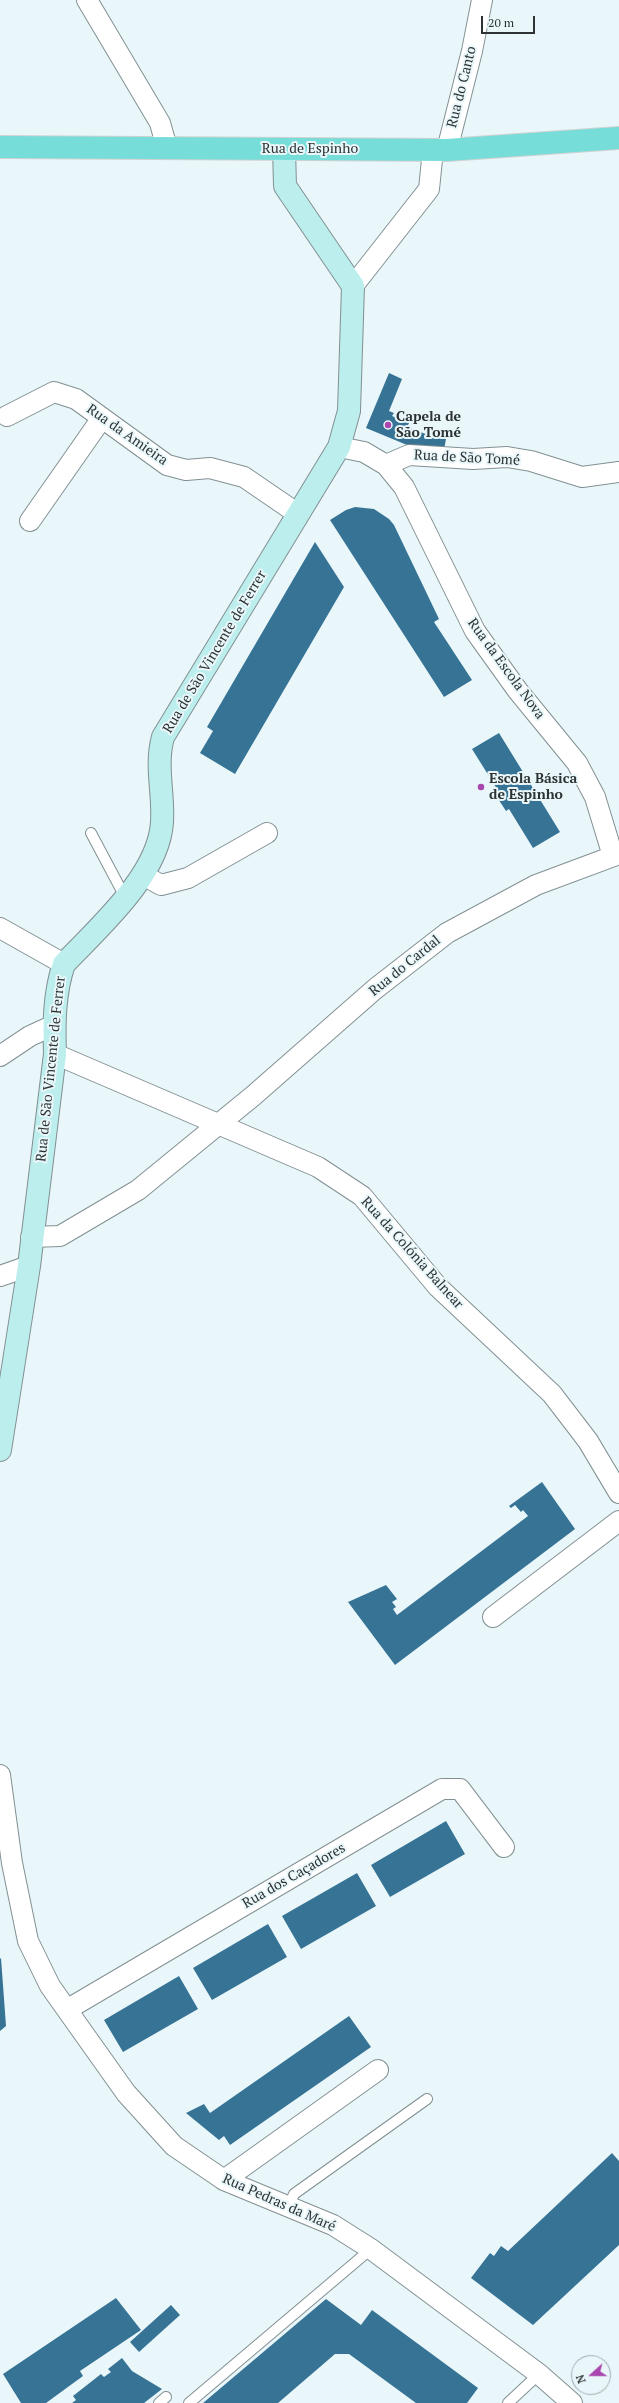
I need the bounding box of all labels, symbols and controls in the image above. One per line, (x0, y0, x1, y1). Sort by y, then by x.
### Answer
scale bar (483, 8, 537, 34)
text: 20 m (488, 15, 514, 30)
street label: Rua do Canto (444, 44, 480, 130)
street label: Rua de Espinho (262, 141, 358, 157)
street label: Rua da Amieira (83, 401, 171, 469)
place label: Capela de São Tomé (396, 409, 461, 442)
marker: Capela de São Tomé (383, 420, 393, 430)
street label: Rua de São Tomé (414, 447, 520, 469)
street label: Rua de São Vincente de Ferrer (160, 568, 270, 736)
street label: Rua da Escola Nova (464, 615, 548, 723)
place label: Escola Básica de Espinho (489, 771, 577, 804)
marker: Escola Básica de Espinho (476, 782, 486, 792)
street label: Rua do Cardal (366, 932, 444, 1000)
street label: Rua de São Vincente de Ferrer (33, 975, 69, 1163)
street label: Rua da Colónia Balnear (357, 1194, 467, 1312)
street label: Rua dos Caçadores (240, 1840, 348, 1912)
street label: Rua Pedras da Maré (220, 2171, 338, 2235)
north arrow (571, 2355, 611, 2395)
text: N (573, 2373, 589, 2385)

